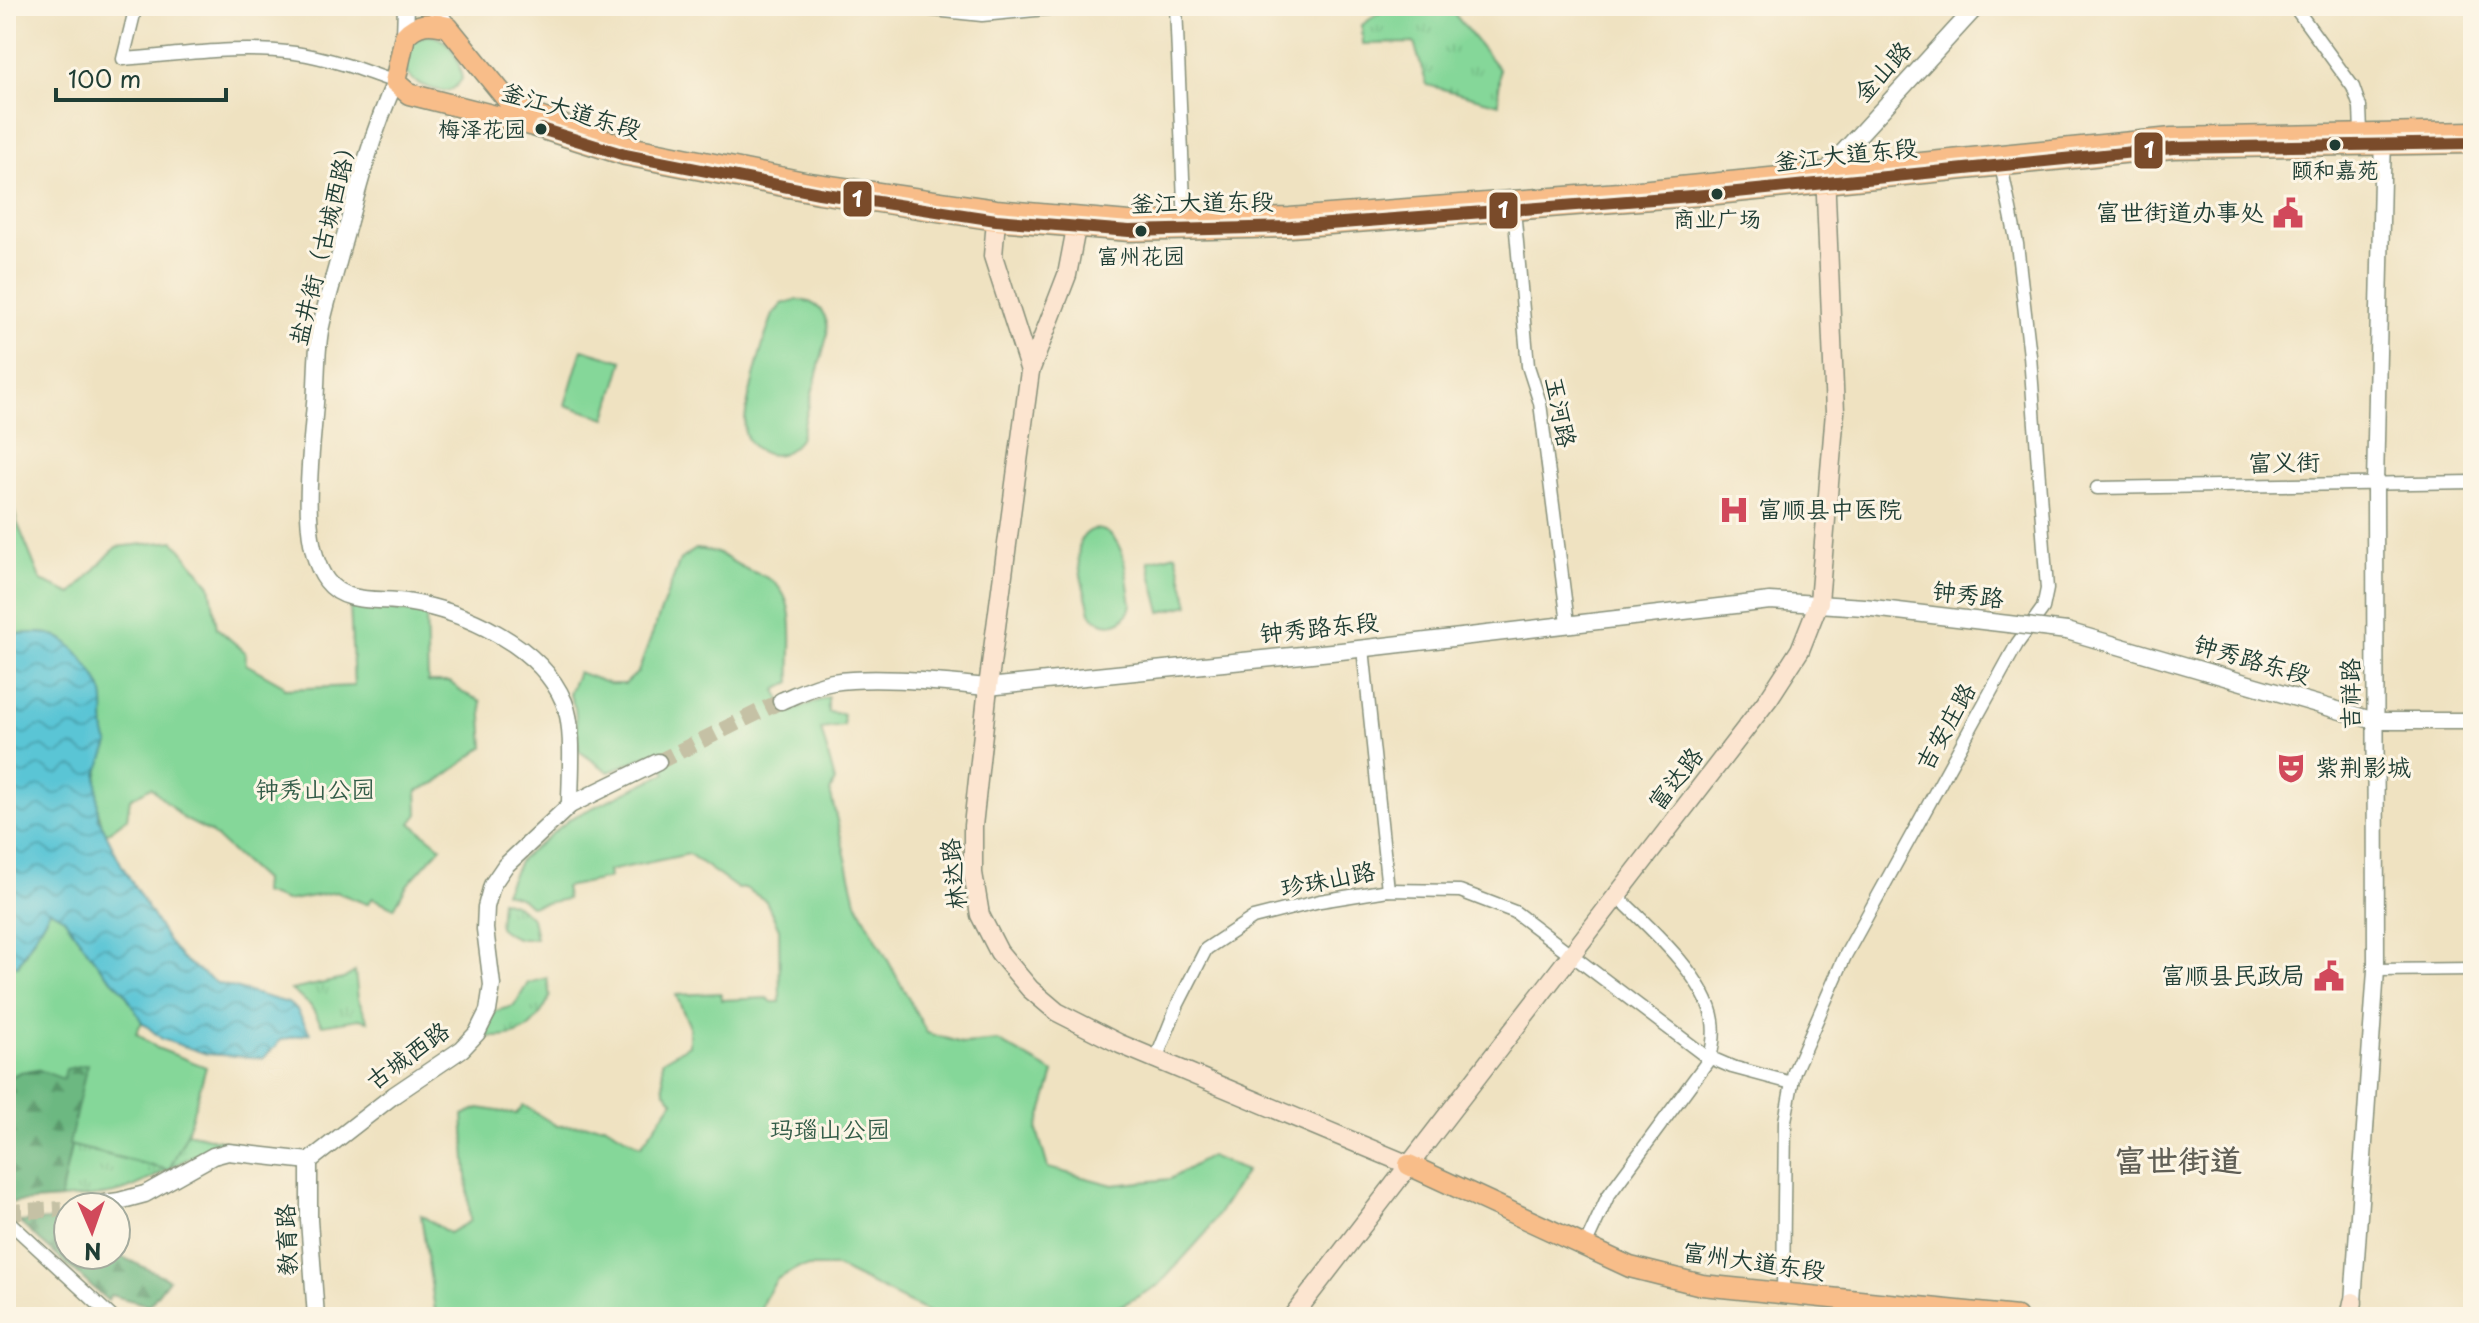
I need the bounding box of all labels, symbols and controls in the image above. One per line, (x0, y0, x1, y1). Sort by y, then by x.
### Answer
street label: 金山路 (1844, 32, 1919, 109)
scale bar (56, 52, 226, 102)
text: 100 m (68, 60, 141, 96)
street label: 釜江大道东段 (497, 72, 646, 146)
place label: 梅泽花园 (438, 111, 526, 144)
marker: 梅泽花园 (533, 121, 549, 137)
street label: 釜江大道东段 (1772, 128, 1919, 178)
street label: 盐井街（古城西路） (278, 130, 366, 349)
line badge: 1 (2133, 131, 2164, 170)
text: 1 (2144, 132, 2154, 165)
marker: 颐和嘉苑 (2327, 137, 2343, 153)
place label: 颐和嘉苑 (2291, 152, 2379, 185)
line badge: 1 (842, 180, 873, 218)
text: 1 (852, 181, 862, 214)
street label: 釜江大道东段 (1130, 182, 1274, 220)
marker: 商业广场 (1709, 186, 1725, 202)
line badge: 1 (1488, 191, 1519, 230)
text: 1 (1498, 192, 1508, 225)
place label: 富世街道办事处 (2096, 193, 2264, 229)
public building icon: 富世街道办事处 (2271, 196, 2305, 230)
place label: 商业广场 (1673, 201, 1761, 234)
marker: 富州花园 (1133, 223, 1149, 239)
place label: 富州花园 (1097, 238, 1185, 271)
street label: 玉河路 (1537, 373, 1587, 450)
street label: 富义街 (2248, 442, 2320, 480)
place label: 富顺县中医院 (1758, 490, 1902, 526)
hospital icon: 富顺县中医院 (1717, 493, 1751, 527)
street label: 钟秀路 (1930, 571, 2006, 615)
street label: 钟秀路东段 (1257, 602, 1380, 650)
street label: 钟秀路东段 (2190, 624, 2315, 692)
street label: 吉祥路 (2331, 658, 2367, 730)
street label: 吉安庄路 (1905, 675, 1983, 777)
street label: 富达路 (1638, 738, 1711, 817)
place label: 紫荆影城 (2315, 748, 2411, 784)
theatre icon: 紫荆影城 (2274, 751, 2308, 785)
park label: 钟秀山公园 (255, 770, 375, 806)
street label: 林达路 (930, 837, 974, 912)
street label: 珍珠山路 (1277, 851, 1378, 905)
place label: 富顺县民政局 (2161, 956, 2305, 992)
public building icon: 富顺县民政局 (2312, 959, 2346, 993)
street label: 古城西路 (357, 1012, 456, 1097)
park label: 玛瑙山公园 (770, 1110, 890, 1146)
district label: 富世街道 (2114, 1135, 2242, 1183)
north arrow (52, 1191, 132, 1271)
street label: 教育路 (266, 1203, 304, 1277)
street label: 富州大道东段 (1680, 1232, 1828, 1288)
text: N (83, 1236, 102, 1269)

